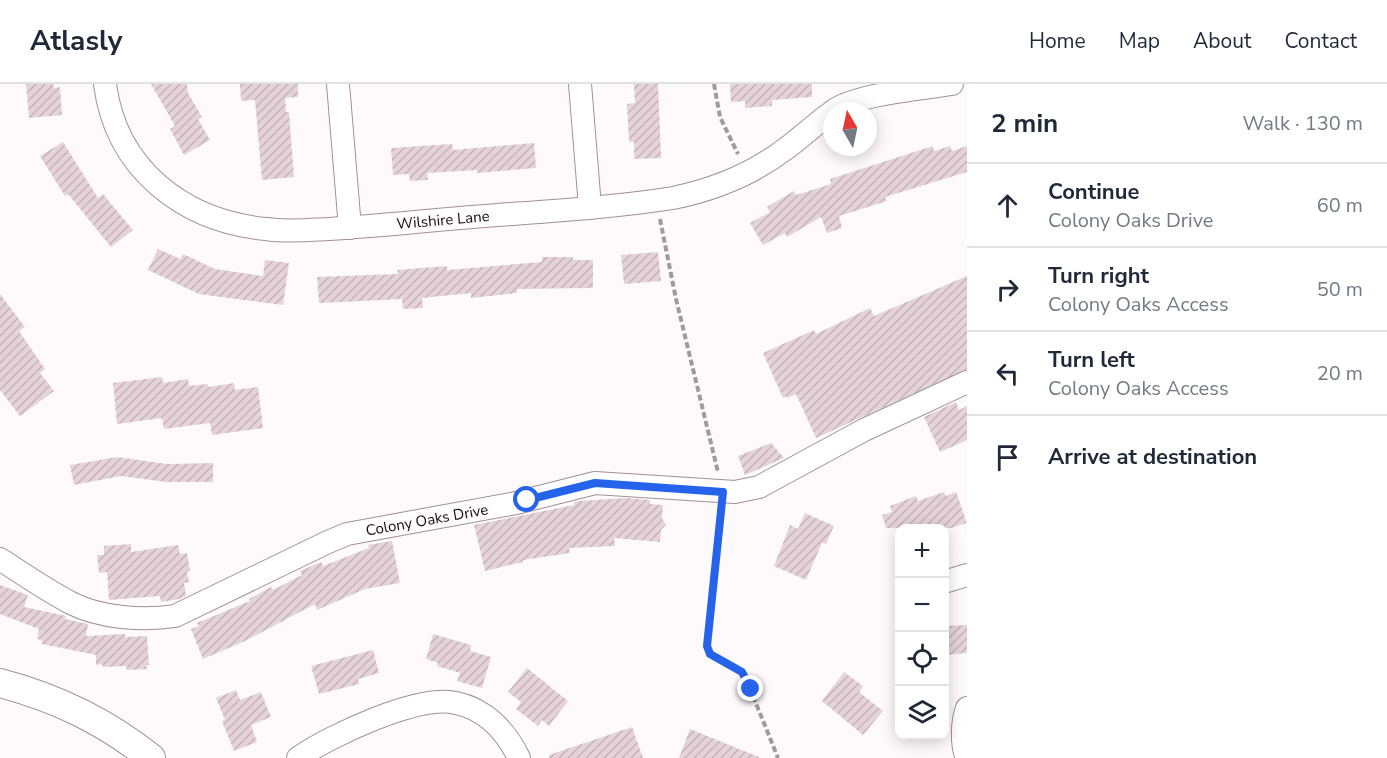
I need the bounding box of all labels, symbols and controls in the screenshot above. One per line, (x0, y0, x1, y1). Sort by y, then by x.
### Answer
text: Atlasly (30, 22, 122, 60)
text: Home (1029, 27, 1086, 55)
text: Map (1119, 27, 1160, 55)
text: About (1193, 27, 1251, 55)
text: Contact (1284, 27, 1357, 55)
north arrow (823, 102, 877, 156)
text: 2 min (991, 106, 1058, 141)
text: Walk · 130 m (1243, 110, 1363, 137)
text: Continue (1048, 177, 1139, 207)
icon: ahead (991, 189, 1024, 222)
text: 60 m (1317, 192, 1363, 219)
street label: Wilshire Lane (396, 206, 490, 234)
text: Colony Oaks Drive (1048, 207, 1213, 234)
text: Turn right (1048, 261, 1149, 291)
icon: right (991, 273, 1024, 306)
text: 50 m (1317, 276, 1363, 303)
text: Colony Oaks Access (1048, 291, 1229, 318)
text: Turn left (1048, 345, 1135, 375)
icon: left (991, 357, 1024, 390)
text: 20 m (1317, 360, 1363, 387)
text: Colony Oaks Access (1048, 375, 1229, 402)
icon: arrive (991, 441, 1024, 474)
text: Arrive at destination (1048, 442, 1257, 472)
route start (513, 486, 539, 512)
street label: Colony Oaks Drive (364, 499, 490, 541)
map controls (895, 524, 949, 740)
button: + (895, 524, 949, 578)
button: − (895, 578, 949, 632)
button: locate (895, 632, 949, 686)
route end (737, 675, 763, 701)
button: layers (895, 686, 949, 740)

